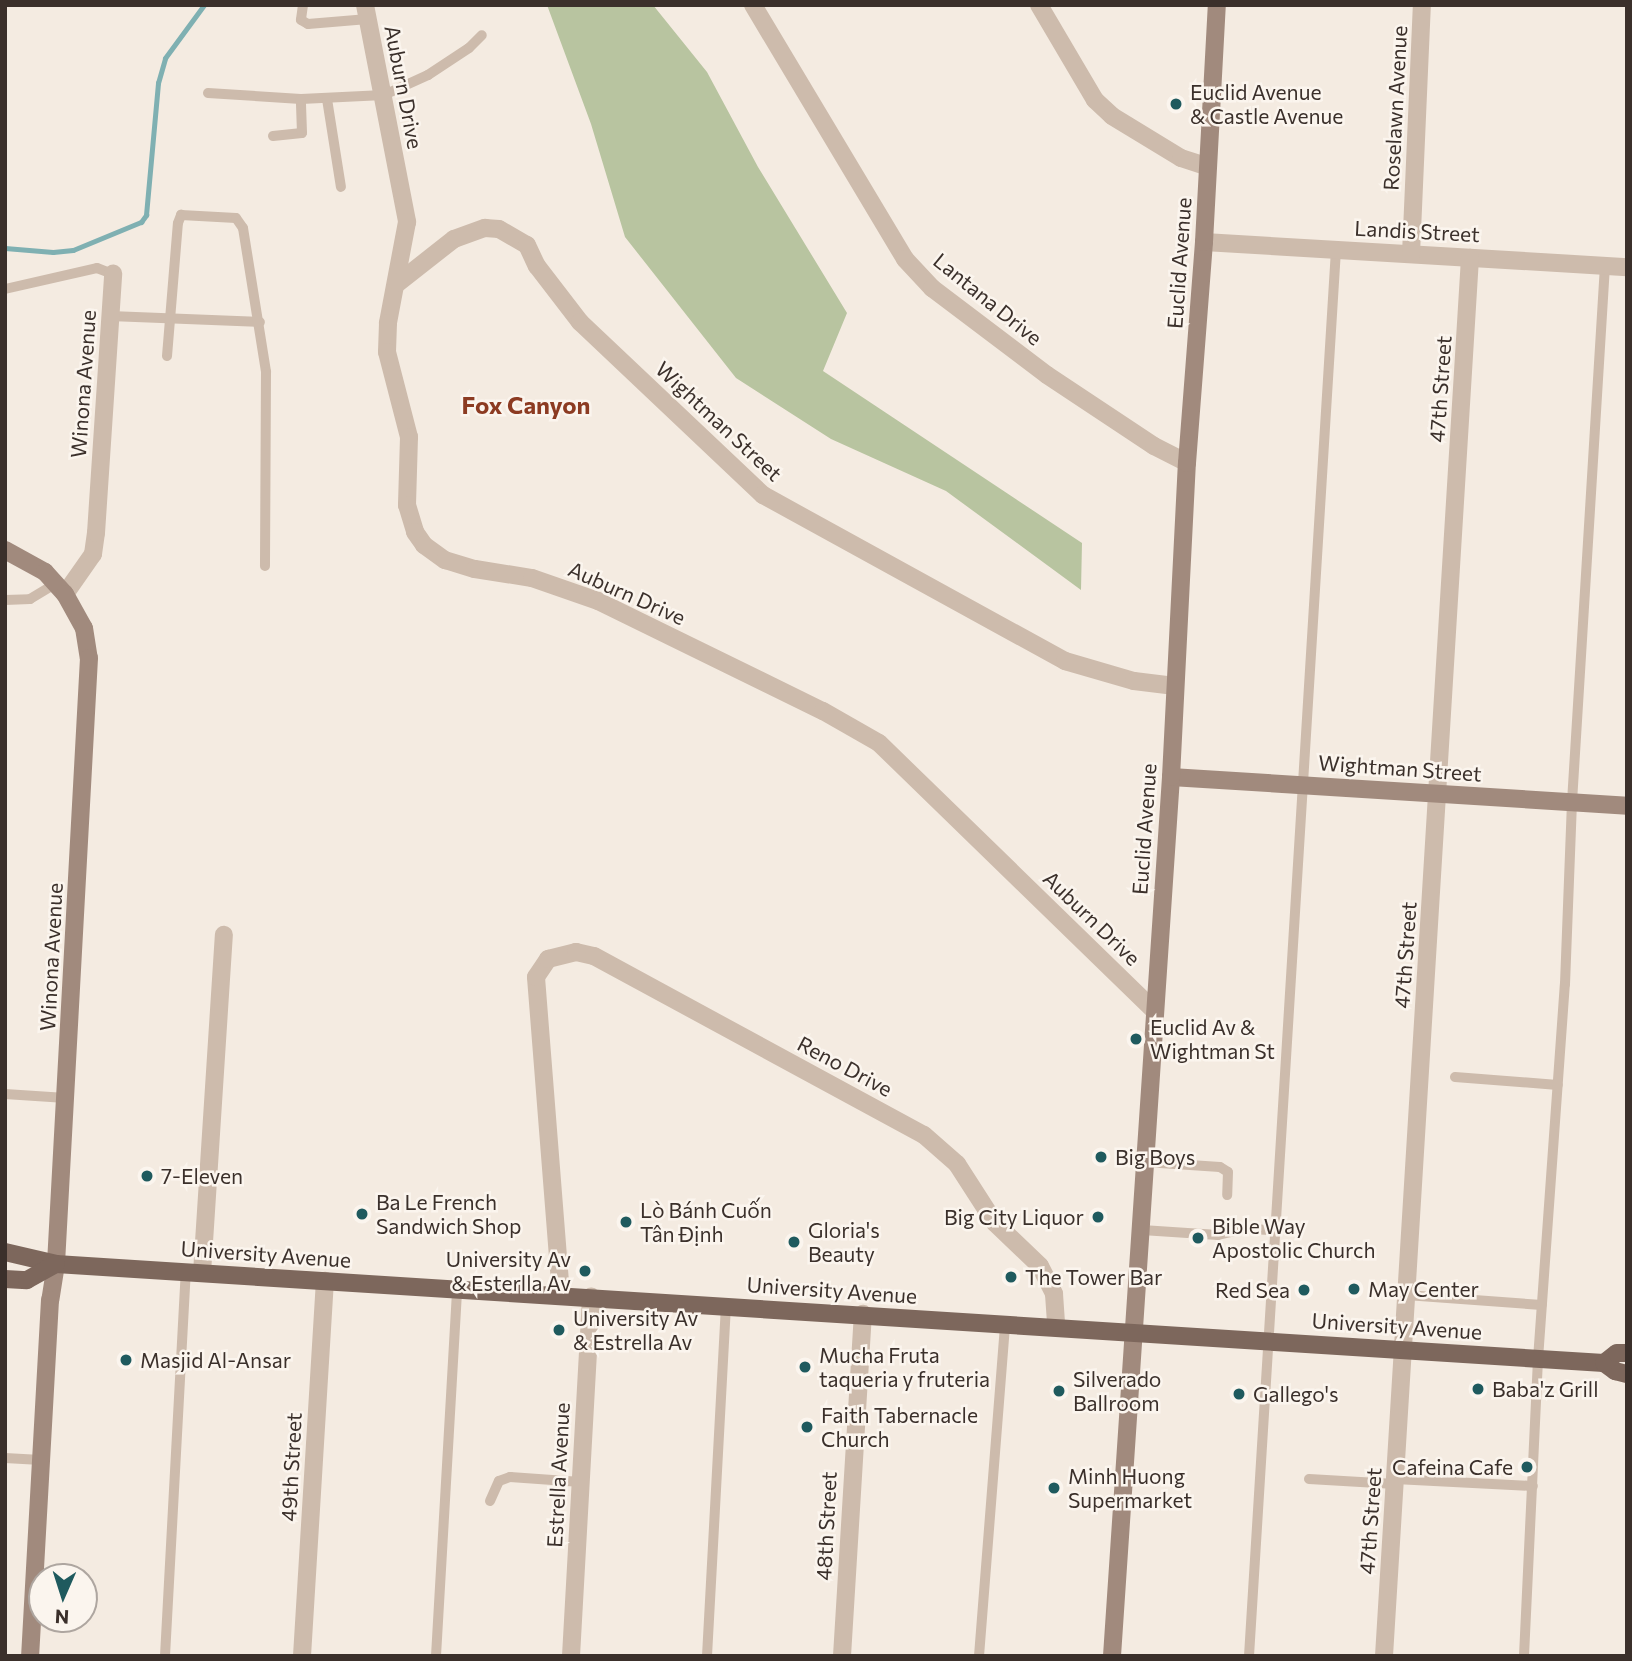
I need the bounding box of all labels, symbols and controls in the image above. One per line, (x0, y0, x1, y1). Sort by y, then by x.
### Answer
street label: Auburn Drive (380, 23, 428, 151)
street label: Roselawn Avenue (1378, 25, 1412, 191)
place label: Euclid Avenue & Castle Avenue (1190, 79, 1343, 129)
marker: Euclid Avenue & Castle Avenue (1168, 96, 1184, 112)
street label: Euclid Avenue (1162, 197, 1196, 329)
street label: Landis Street (1354, 215, 1480, 247)
street label: Lantana Drive (929, 248, 1047, 350)
street label: Winona Avenue (65, 309, 101, 459)
street label: 47th Street (1424, 335, 1456, 443)
street label: Wightman Street (651, 356, 787, 486)
district label: Fox Canyon (461, 391, 591, 419)
street label: Auburn Drive (565, 556, 689, 630)
street label: Wightman Street (1318, 750, 1482, 786)
street label: Euclid Avenue (1127, 763, 1161, 895)
street label: Auburn Drive (1038, 865, 1146, 971)
street label: Winona Avenue (35, 882, 67, 1032)
street label: 47th Street (1389, 901, 1421, 1009)
place label: Euclid Av & Wightman St (1150, 1014, 1275, 1064)
street label: Reno Drive (793, 1031, 897, 1101)
marker: Euclid Av & Wightman St (1128, 1031, 1144, 1047)
place label: Big Boys (1115, 1144, 1195, 1170)
marker: Big Boys (1093, 1149, 1109, 1165)
place label: 7-Eleven (161, 1163, 243, 1189)
marker: 7-Eleven (139, 1168, 155, 1184)
place label: Ba Le French Sandwich Shop (376, 1189, 521, 1239)
place label: Lò Bánh Cuốn Tân Định (640, 1197, 772, 1247)
place label: Big City Liquor (944, 1204, 1084, 1230)
marker: Ba Le French Sandwich Shop (354, 1206, 370, 1222)
marker: Big City Liquor (1090, 1209, 1106, 1225)
place label: Bible Way Apostolic Church (1212, 1213, 1375, 1263)
marker: Lò Bánh Cuốn Tân Định (618, 1214, 634, 1230)
place label: Gloria's Beauty (808, 1217, 880, 1267)
marker: Bible Way Apostolic Church (1190, 1230, 1206, 1246)
marker: Gloria's Beauty (786, 1234, 802, 1250)
street label: University Avenue (180, 1235, 352, 1273)
place label: University Av & Esterlla Av (446, 1246, 571, 1296)
marker: University Av & Esterlla Av (577, 1263, 593, 1279)
place label: The Tower Bar (1025, 1264, 1162, 1290)
marker: The Tower Bar (1003, 1269, 1019, 1285)
street label: University Avenue (746, 1271, 918, 1309)
place label: May Center (1368, 1276, 1479, 1302)
place label: Red Sea (1215, 1277, 1290, 1303)
marker: May Center (1346, 1281, 1362, 1297)
marker: Red Sea (1296, 1282, 1312, 1298)
place label: University Av & Estrella Av (573, 1305, 698, 1355)
street label: University Avenue (1311, 1307, 1483, 1345)
marker: University Av & Estrella Av (551, 1322, 567, 1338)
place label: Mucha Fruta taqueria y fruteria (819, 1342, 990, 1392)
place label: Masjid Al-Ansar (140, 1347, 291, 1373)
marker: Masjid Al-Ansar (118, 1352, 134, 1368)
marker: Mucha Fruta taqueria y fruteria (797, 1359, 813, 1375)
place label: Silverado Ballroom (1073, 1366, 1161, 1416)
place label: Baba'z Grill (1492, 1376, 1598, 1402)
place label: Gallego's (1253, 1381, 1339, 1407)
marker: Baba'z Grill (1470, 1381, 1486, 1397)
marker: Silverado Ballroom (1051, 1383, 1067, 1399)
marker: Gallego's (1231, 1386, 1247, 1402)
street label: Estrella Avenue (542, 1402, 574, 1548)
place label: Faith Tabernacle Church (821, 1402, 978, 1452)
street label: 49th Street (276, 1412, 306, 1522)
marker: Faith Tabernacle Church (799, 1419, 815, 1435)
place label: Cafeina Cafe (1392, 1454, 1513, 1480)
marker: Cafeina Cafe (1519, 1459, 1535, 1475)
place label: Minh Huong Supermarket (1068, 1463, 1192, 1513)
street label: 47th Street (1354, 1467, 1386, 1575)
street label: 48th Street (811, 1471, 841, 1581)
marker: Minh Huong Supermarket (1046, 1480, 1062, 1496)
north arrow (28, 1563, 98, 1633)
text: N (54, 1606, 70, 1629)

